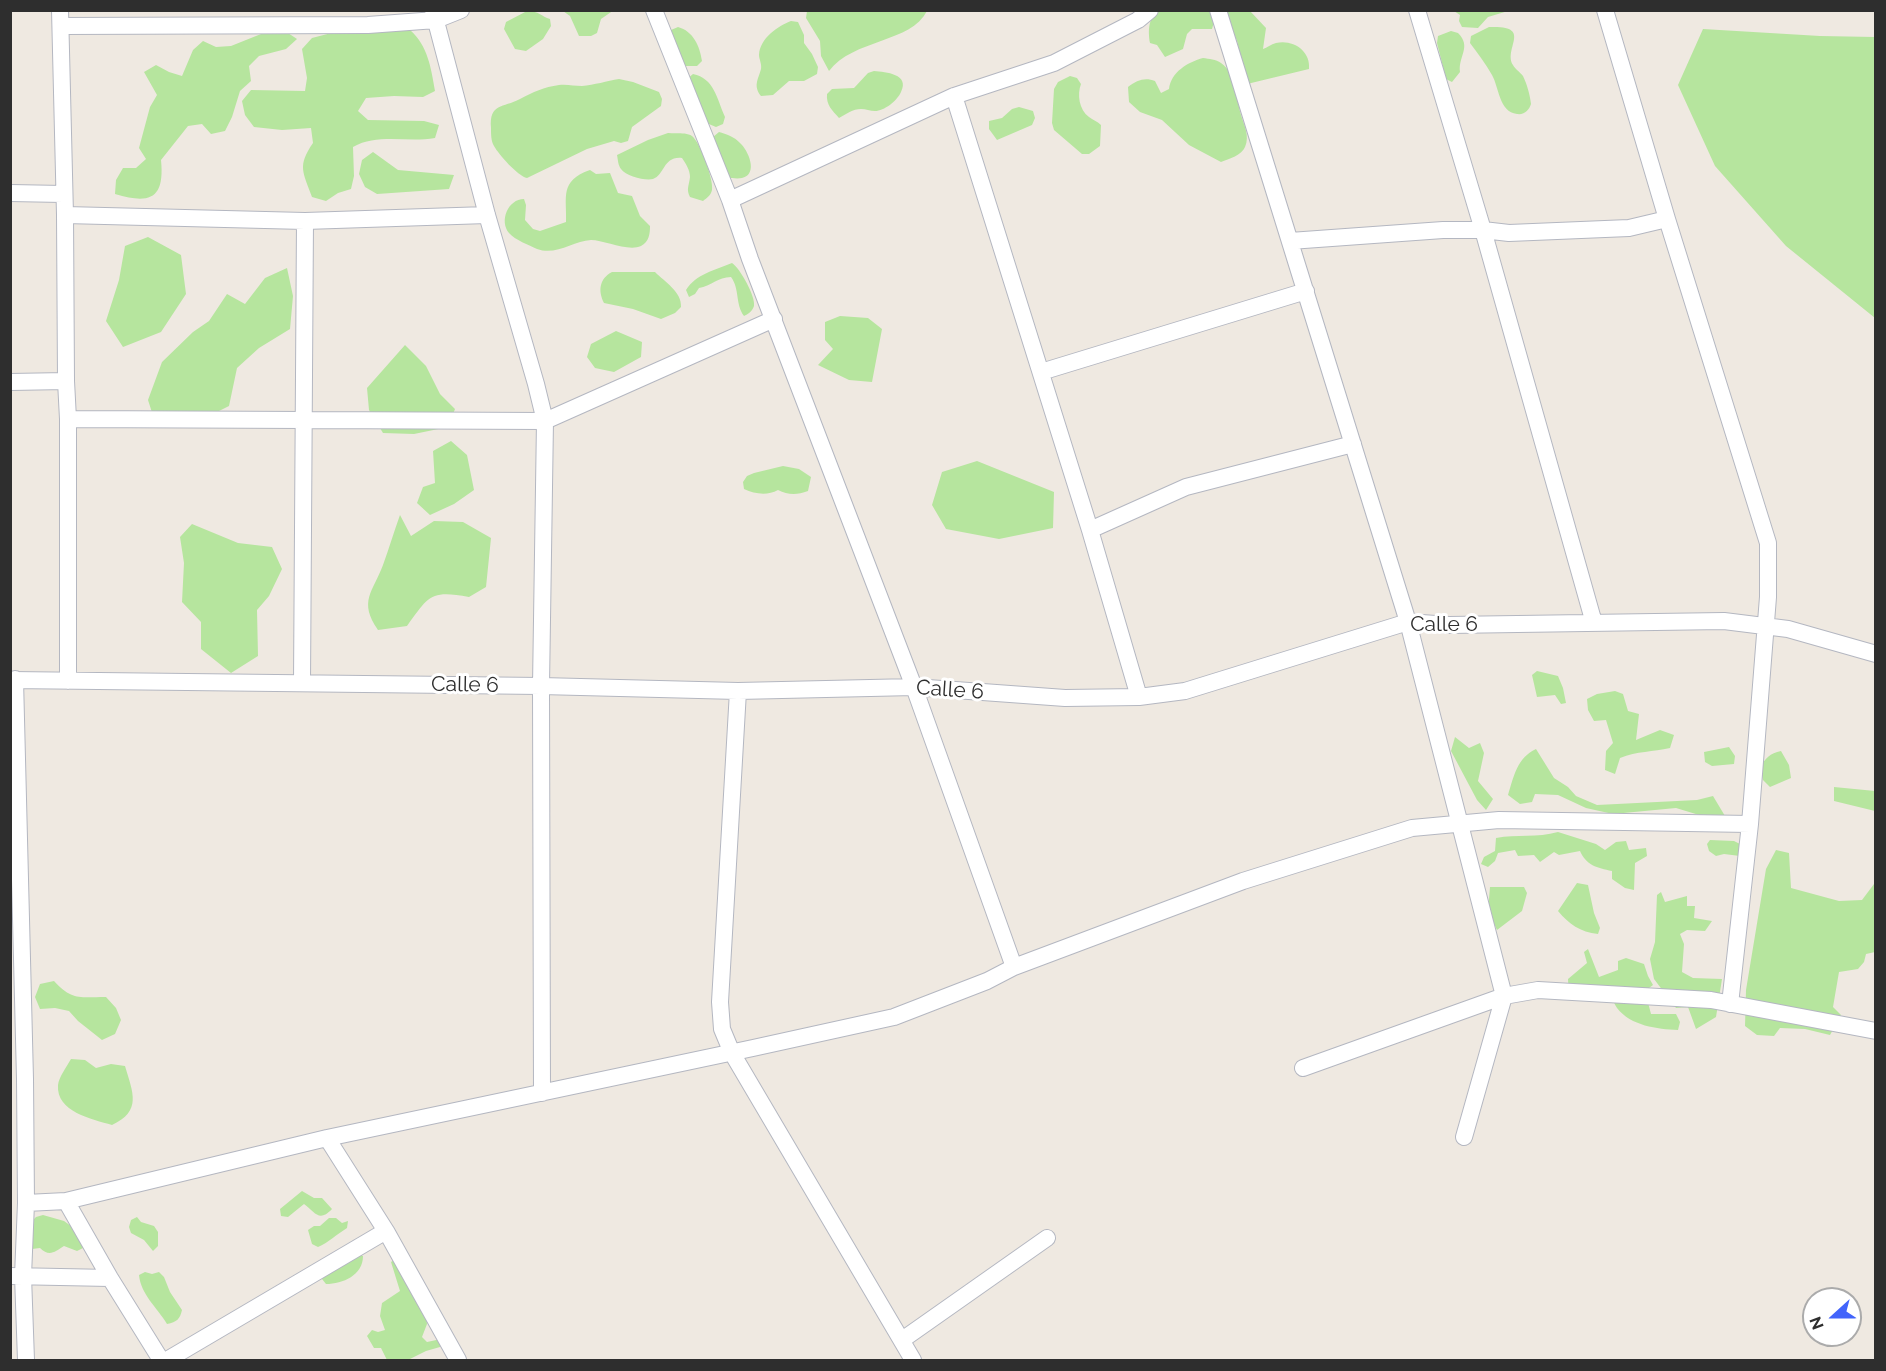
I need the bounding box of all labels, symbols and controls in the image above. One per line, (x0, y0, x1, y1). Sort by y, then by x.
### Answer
street label: Calle 6 (1410, 612, 1478, 638)
street label: Calle 6 (431, 672, 499, 698)
street label: Calle 6 (915, 675, 985, 705)
north arrow (1802, 1287, 1862, 1347)
text: N (1806, 1314, 1828, 1332)

